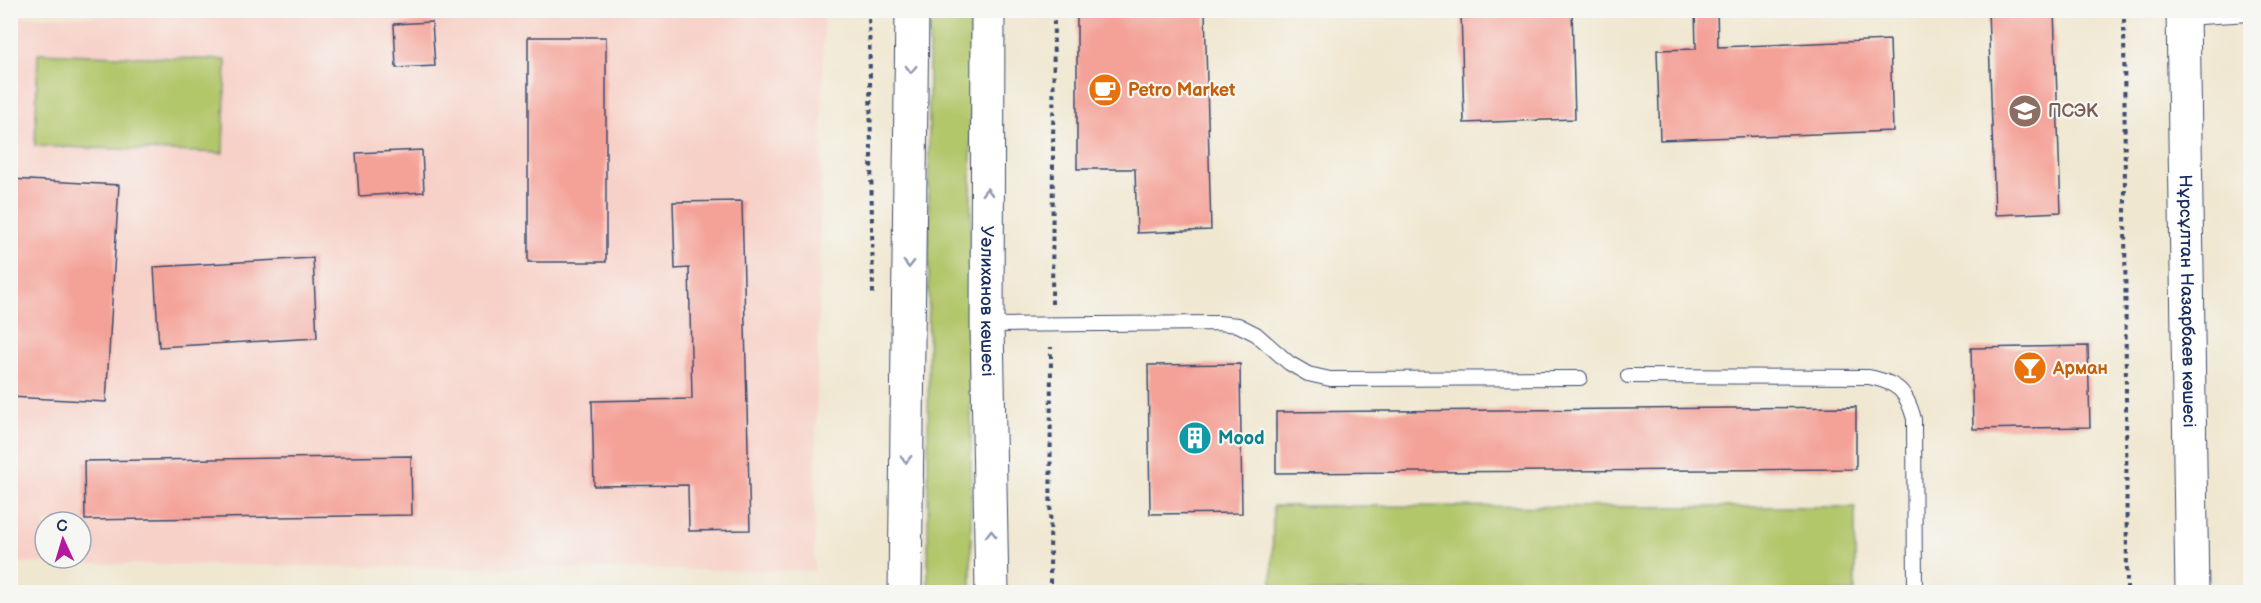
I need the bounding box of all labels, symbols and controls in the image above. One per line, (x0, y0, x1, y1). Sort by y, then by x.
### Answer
one-way arrow (905, 64, 917, 73)
cafe icon: Petro Market (1087, 72, 1123, 108)
place label: Petro Market (1128, 80, 1235, 101)
school or university icon: ПСЭК (2007, 93, 2043, 129)
place label: ПСЭК (2048, 101, 2099, 122)
street label: Нұрсұлтан Назарбаев көшесі (2175, 174, 2200, 428)
one-way arrow (981, 188, 993, 197)
street label: Уәлиханов көшесі (976, 225, 998, 377)
one-way arrow (903, 259, 915, 268)
bar icon: Арман (2012, 350, 2048, 386)
place label: Арман (2052, 358, 2108, 379)
building icon: Mood (1177, 420, 1213, 456)
place label: Mood (1218, 428, 1265, 449)
one-way arrow (900, 454, 913, 463)
north arrow (33, 510, 93, 570)
text: С (56, 517, 68, 536)
one-way arrow (985, 530, 997, 539)

